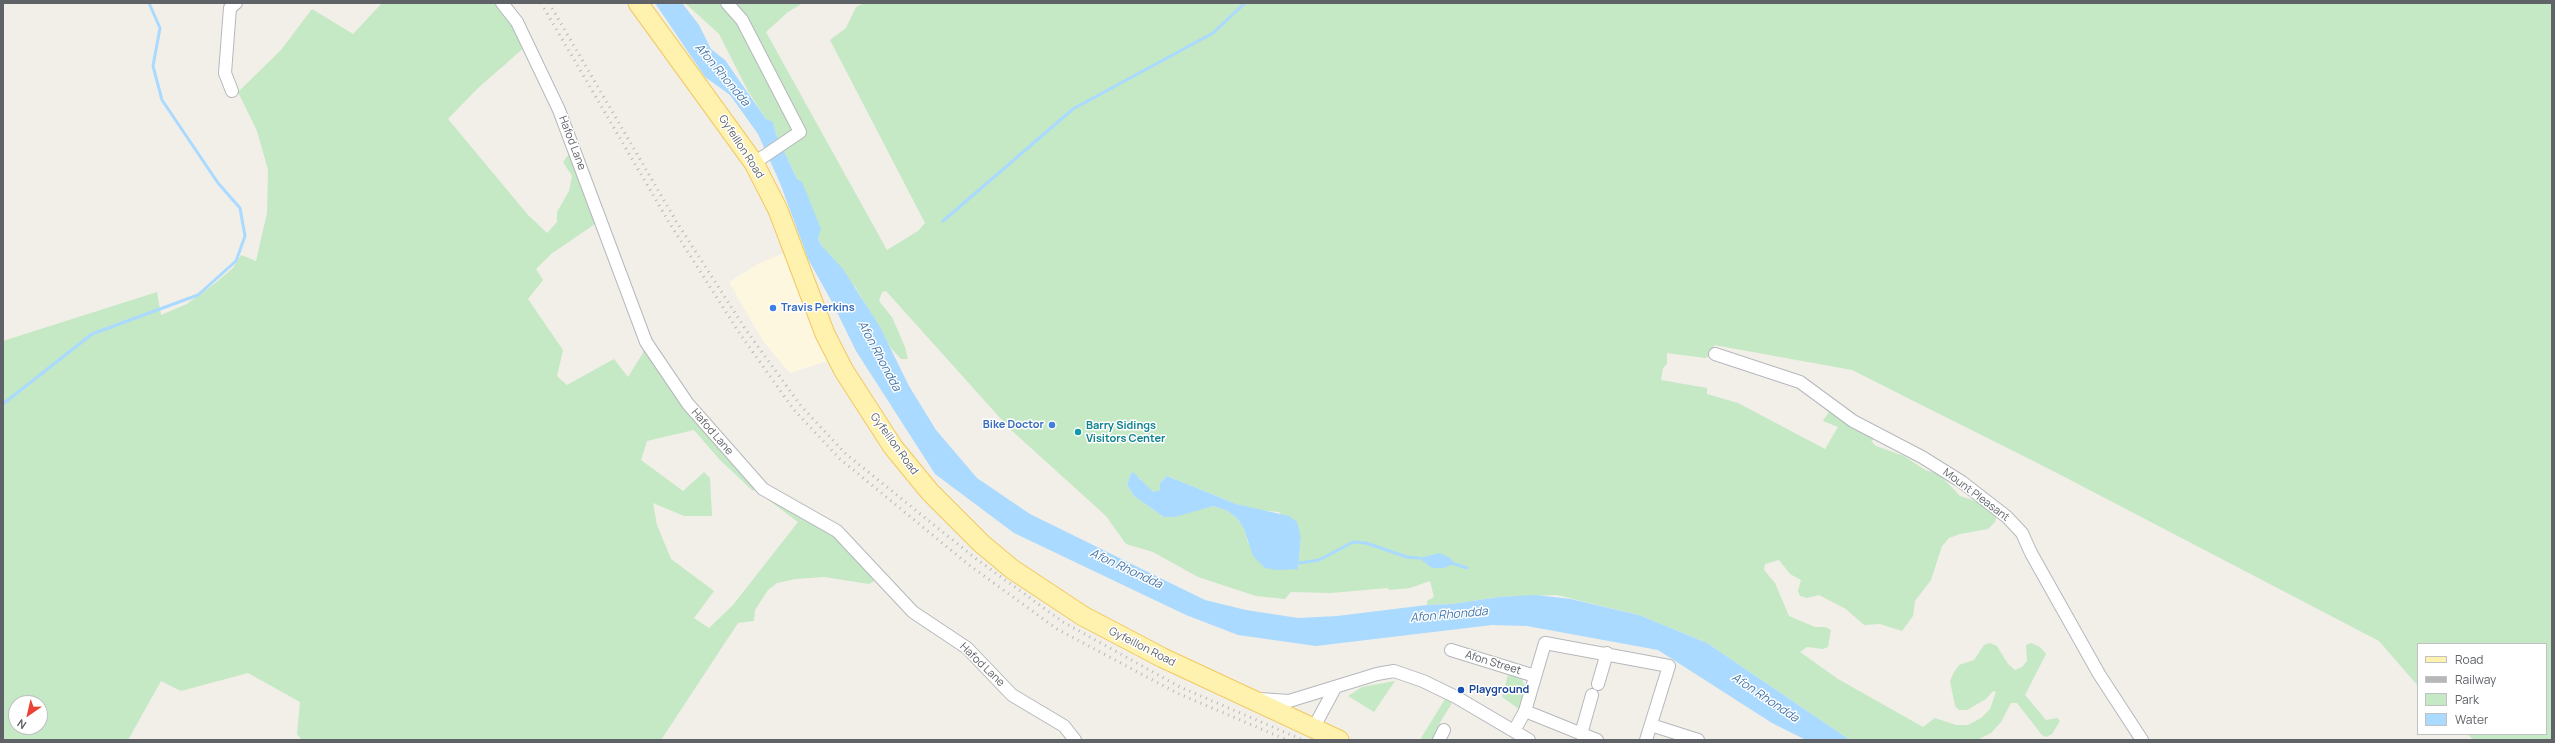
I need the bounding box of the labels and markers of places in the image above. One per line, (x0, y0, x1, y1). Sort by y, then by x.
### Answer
place label: Travis Perkins (781, 301, 855, 315)
marker: Travis Perkins (768, 303, 778, 313)
place label: Bike Doctor (983, 418, 1044, 432)
place label: Barry Sidings Visitors Center (1086, 419, 1165, 445)
marker: Bike Doctor (1047, 420, 1057, 430)
marker: Barry Sidings Visitors Center (1073, 427, 1083, 437)
place label: Playground (1469, 683, 1529, 697)
marker: Playground (1456, 685, 1466, 695)

